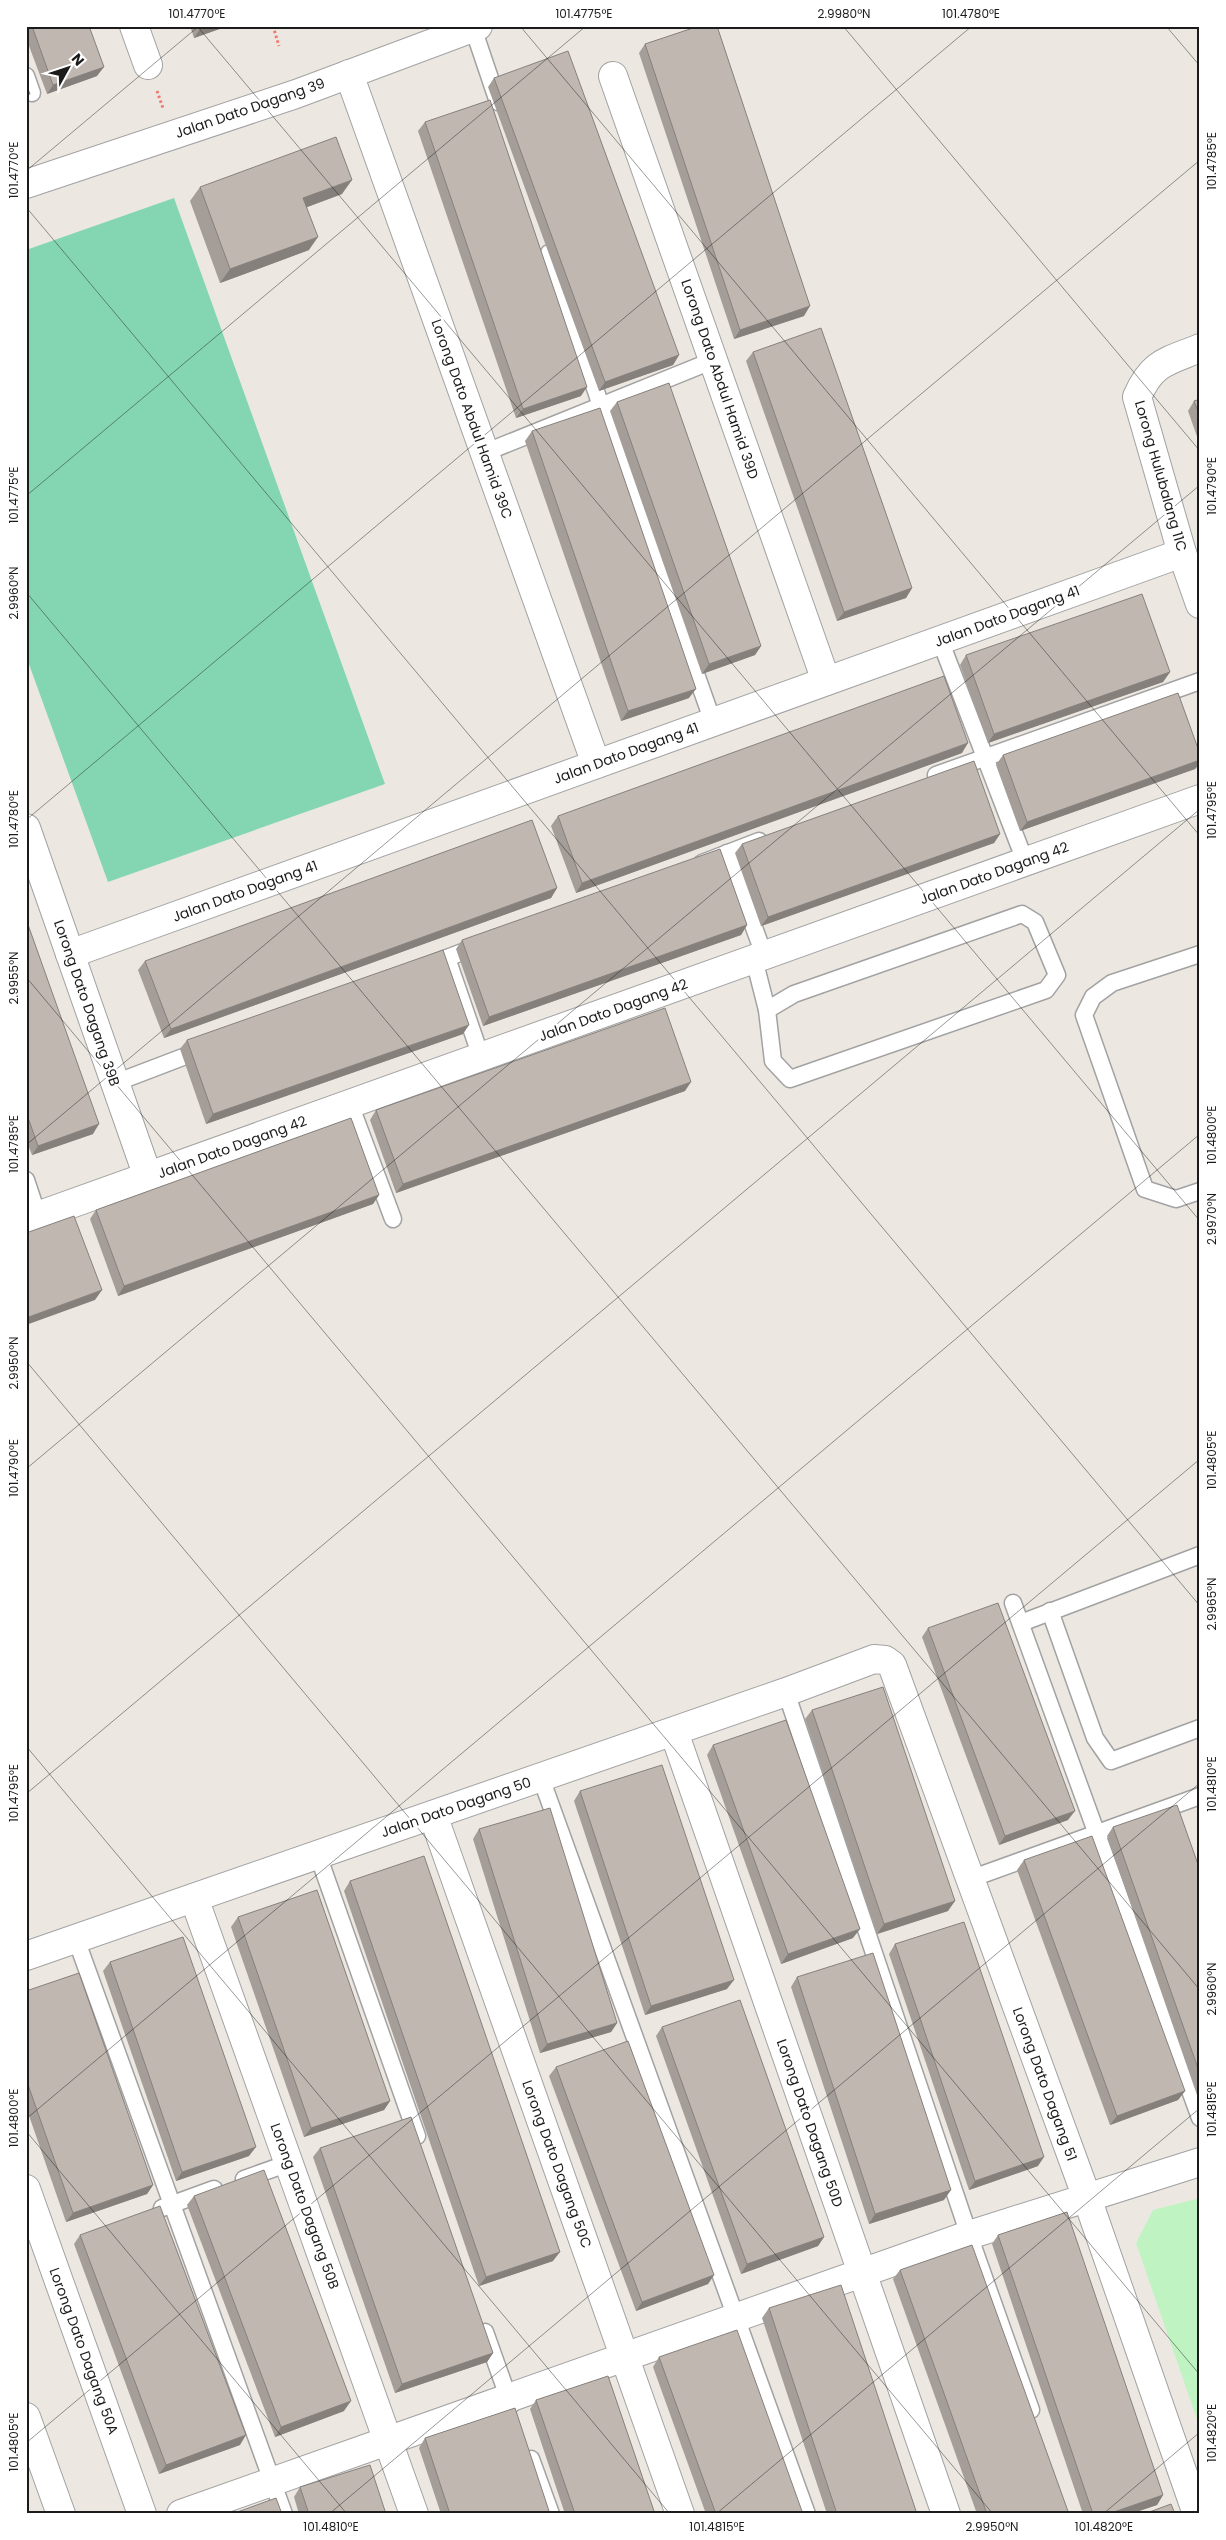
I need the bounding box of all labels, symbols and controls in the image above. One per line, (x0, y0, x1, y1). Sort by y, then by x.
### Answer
text: 101.4770°E (168, 5, 226, 22)
text: 101.4775°E (555, 5, 613, 22)
text: 2.9980°N (817, 5, 871, 22)
text: 101.4780°E (942, 5, 1000, 22)
north arrow (42, 42, 92, 92)
text: N (67, 49, 89, 70)
street label: Jalan Dato Dagang 39 (172, 73, 328, 143)
text: 101.4785°E (1203, 132, 1220, 190)
text: 101.4770°E (5, 141, 22, 199)
street label: Lorong Dato Abdul Hamid 39D (676, 276, 764, 482)
street label: Lorong Dato Abdul Hamid 39C (427, 316, 517, 522)
street label: Lorong Hulubalang 11C (1130, 398, 1192, 554)
text: 101.4790°E (1203, 457, 1220, 515)
text: 101.4775°E (5, 466, 22, 524)
text: 2.9960°N (5, 566, 22, 620)
street label: Jalan Dato Dagang 41 (932, 580, 1082, 652)
street label: Jalan Dato Dagang 41 (551, 717, 701, 789)
text: 101.4795°E (1203, 781, 1220, 839)
text: 101.4780°E (5, 790, 22, 848)
street label: Jalan Dato Dagang 42 (917, 837, 1071, 909)
street label: Jalan Dato Dagang 41 (170, 855, 320, 927)
street label: Lorong Dato Dagang 39B (49, 917, 125, 1089)
text: 2.9955°N (5, 952, 22, 1004)
street label: Jalan Dato Dagang 42 (536, 974, 690, 1046)
text: 101.4800°E (1203, 1105, 1220, 1165)
street label: Jalan Dato Dagang 42 (155, 1111, 309, 1183)
text: 101.4785°E (5, 1115, 22, 1173)
text: 2.9970°N (1203, 1193, 1220, 1245)
text: 2.9950°N (5, 1337, 22, 1389)
text: 101.4805°E (1203, 1430, 1220, 1490)
text: 101.4790°E (5, 1439, 22, 1497)
text: 2.9965°N (1203, 1577, 1220, 1631)
text: 101.4810°E (1203, 1756, 1220, 1812)
text: 101.4795°E (5, 1764, 22, 1822)
street label: Jalan Dato Dagang 50 (378, 1772, 534, 1842)
text: 2.9960°N (1203, 1962, 1220, 2016)
street label: Lorong Dato Dagang 51 (1008, 2004, 1082, 2164)
street label: Lorong Dato Dagang 50D (772, 2036, 848, 2210)
street label: Lorong Dato Dagang 50C (517, 2077, 597, 2251)
text: 101.4815°E (1203, 2081, 1220, 2137)
text: 101.4800°E (5, 2088, 22, 2148)
street label: Lorong Dato Dagang 50B (266, 2120, 344, 2292)
street label: Lorong Dato Dagang 50A (45, 2265, 123, 2437)
text: 101.4820°E (1203, 2404, 1220, 2462)
text: 101.4805°E (5, 2412, 22, 2472)
text: 101.4810°E (303, 2518, 359, 2535)
text: 101.4815°E (689, 2518, 745, 2535)
text: 2.9950°N (966, 2518, 1018, 2535)
text: 101.4820°E (1075, 2518, 1133, 2535)

